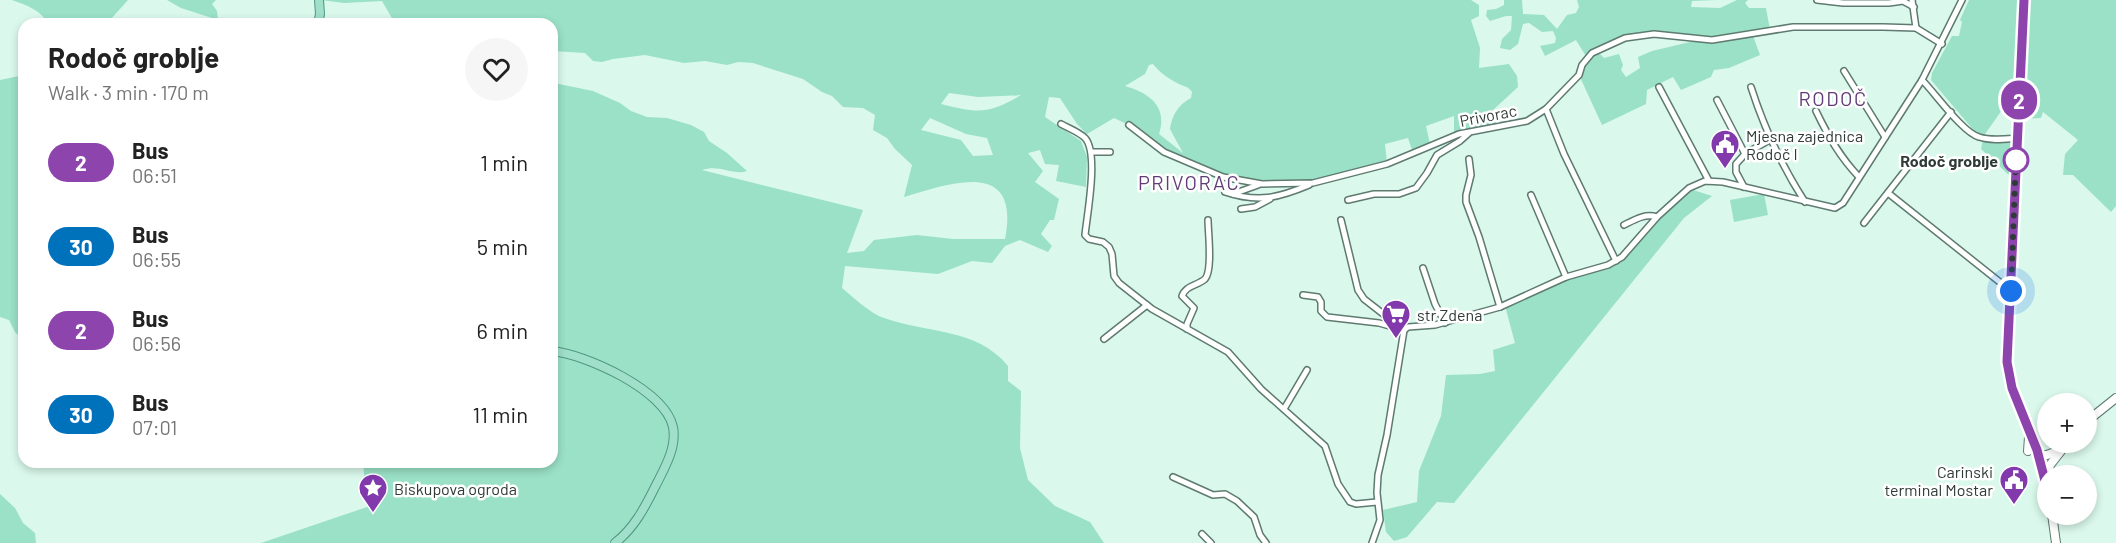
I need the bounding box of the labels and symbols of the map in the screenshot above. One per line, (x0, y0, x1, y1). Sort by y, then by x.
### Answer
line badge: 2 (2000, 80, 2038, 120)
district label: RODOČ (1798, 86, 1868, 110)
street label: Privorac (1458, 100, 1518, 130)
place label: Mjesna zajednica Rodoč I (1746, 126, 1863, 163)
public building icon: Mjesna zajednica Rodoč I (1709, 128, 1741, 170)
marker: Rodoč groblje (2003, 147, 2029, 173)
place label: Rodoč groblje (1900, 151, 1998, 170)
district label: PRIVORAC (1138, 170, 1240, 194)
your location (1996, 276, 2026, 306)
supermarket icon: str Zdena (1380, 298, 1412, 340)
place label: str Zdena (1417, 305, 1482, 324)
place label: Carinski terminal Mostar (1884, 462, 1993, 499)
public building icon: Carinski terminal Mostar (1998, 464, 2030, 506)
place icon: Biskupova ogroda (357, 472, 389, 514)
place label: Biskupova ogroda (394, 479, 517, 498)

